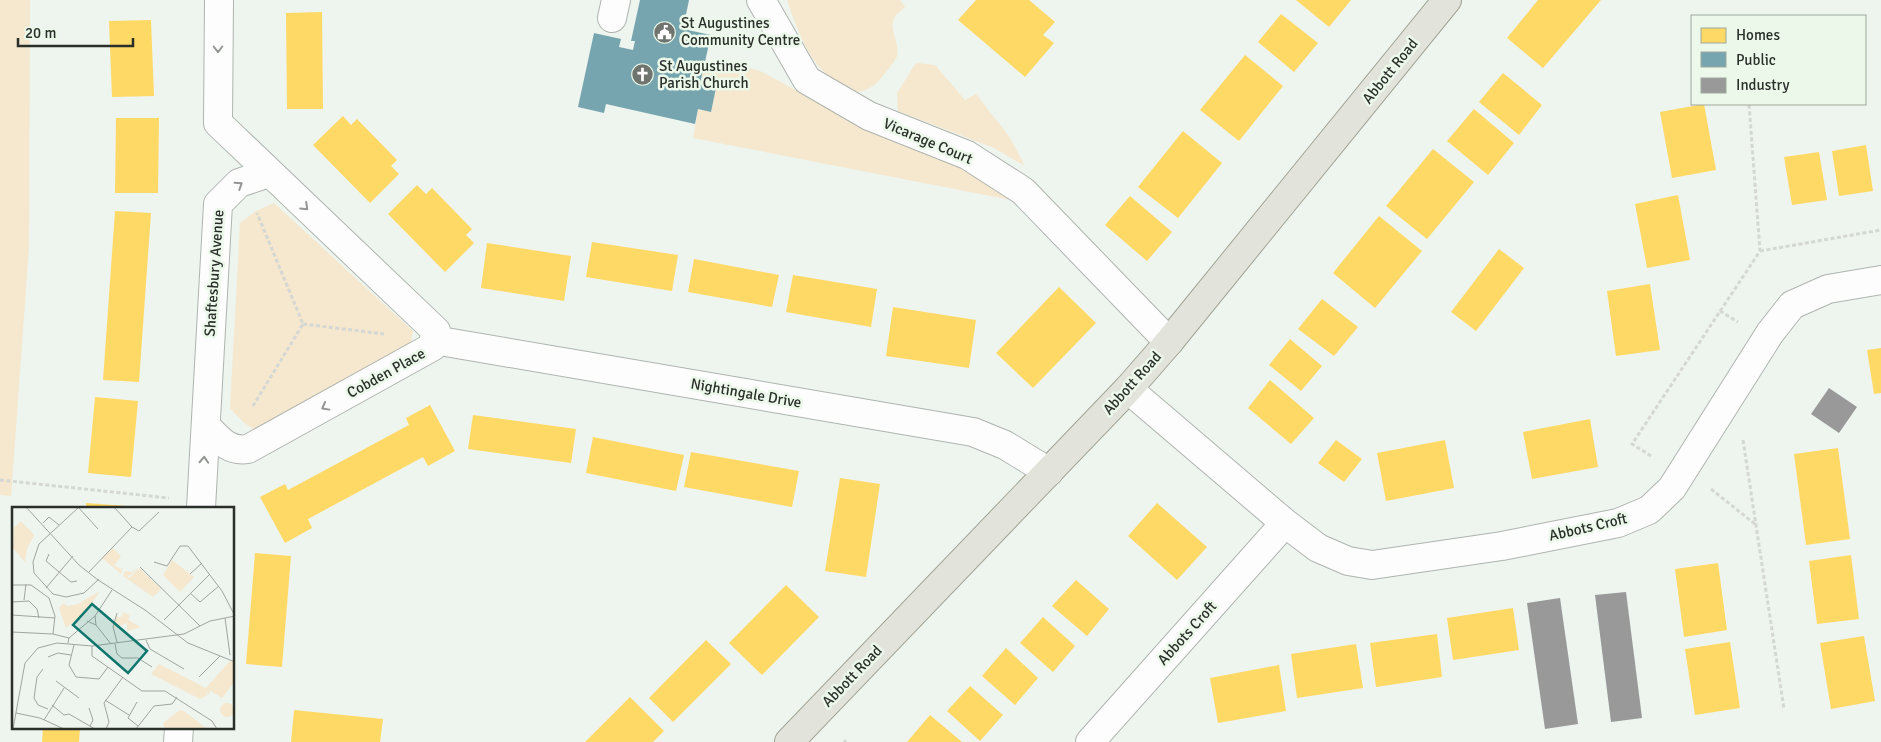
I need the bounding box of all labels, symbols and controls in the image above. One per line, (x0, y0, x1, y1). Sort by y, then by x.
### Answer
place label: St Augustines Community Centre (681, 14, 800, 49)
scale bar (18, 15, 132, 47)
legend (1691, 15, 1866, 105)
public building icon: St Augustines Community Centre (653, 20, 677, 44)
text: 20 m (25, 24, 56, 42)
text: Homes (1736, 26, 1780, 44)
street label: Abbott Road (1358, 35, 1422, 107)
one-way arrow (213, 45, 223, 53)
text: Public (1736, 51, 1776, 69)
place label: St Augustines Parish Church (659, 57, 749, 92)
church icon: St Augustines Parish Church (631, 63, 655, 87)
text: Industry (1736, 76, 1789, 94)
street label: Vicarage Court (881, 114, 975, 168)
one-way arrow (234, 182, 243, 192)
one-way arrow (299, 201, 308, 210)
street label: Shaftesbury Avenue (201, 209, 227, 337)
street label: Cobden Place (344, 344, 428, 402)
street label: Abbott Road (1099, 348, 1165, 418)
street label: Nightingale Drive (689, 374, 803, 412)
one-way arrow (321, 401, 330, 411)
one-way arrow (199, 455, 209, 463)
inset map (12, 507, 235, 730)
street label: Abbots Croft (1547, 509, 1629, 545)
street label: Abbots Croft (1154, 597, 1220, 669)
street label: Abbott Road (818, 641, 886, 711)

